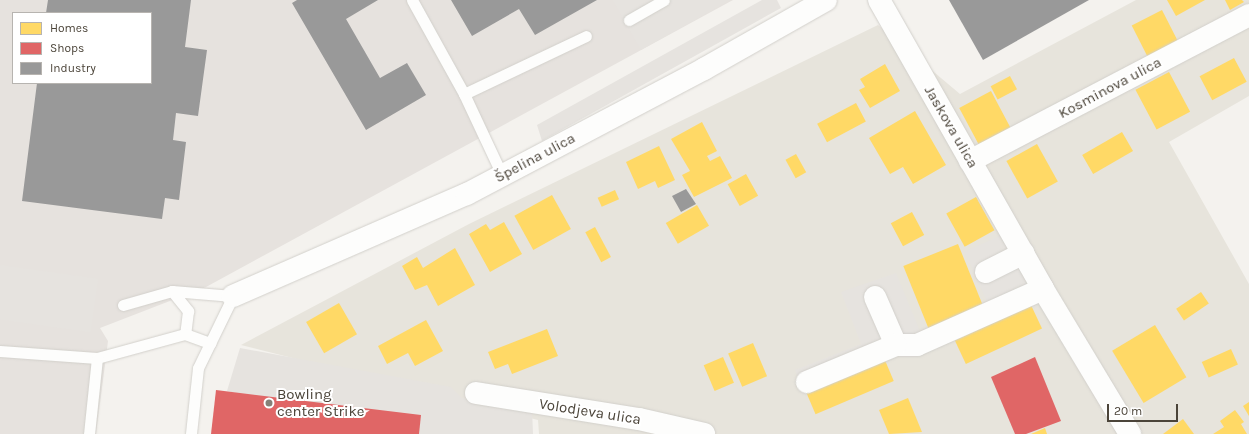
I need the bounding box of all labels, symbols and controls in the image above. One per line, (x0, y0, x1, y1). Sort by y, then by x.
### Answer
legend (12, 12, 152, 84)
text: Homes (50, 21, 88, 35)
text: Shops (50, 41, 84, 55)
street label: Kosminova ulica (1055, 53, 1165, 123)
text: Industry (50, 61, 96, 75)
street label: Jaskova ulica (920, 83, 982, 171)
street label: Špelina ulica (492, 129, 578, 187)
place label: Bowling center Strike (277, 385, 365, 420)
street label: Volodjeva ulica (538, 395, 642, 429)
scale bar (1109, 396, 1180, 422)
marker: Bowling center Strike (264, 398, 274, 408)
text: 20 m (1114, 404, 1142, 418)

